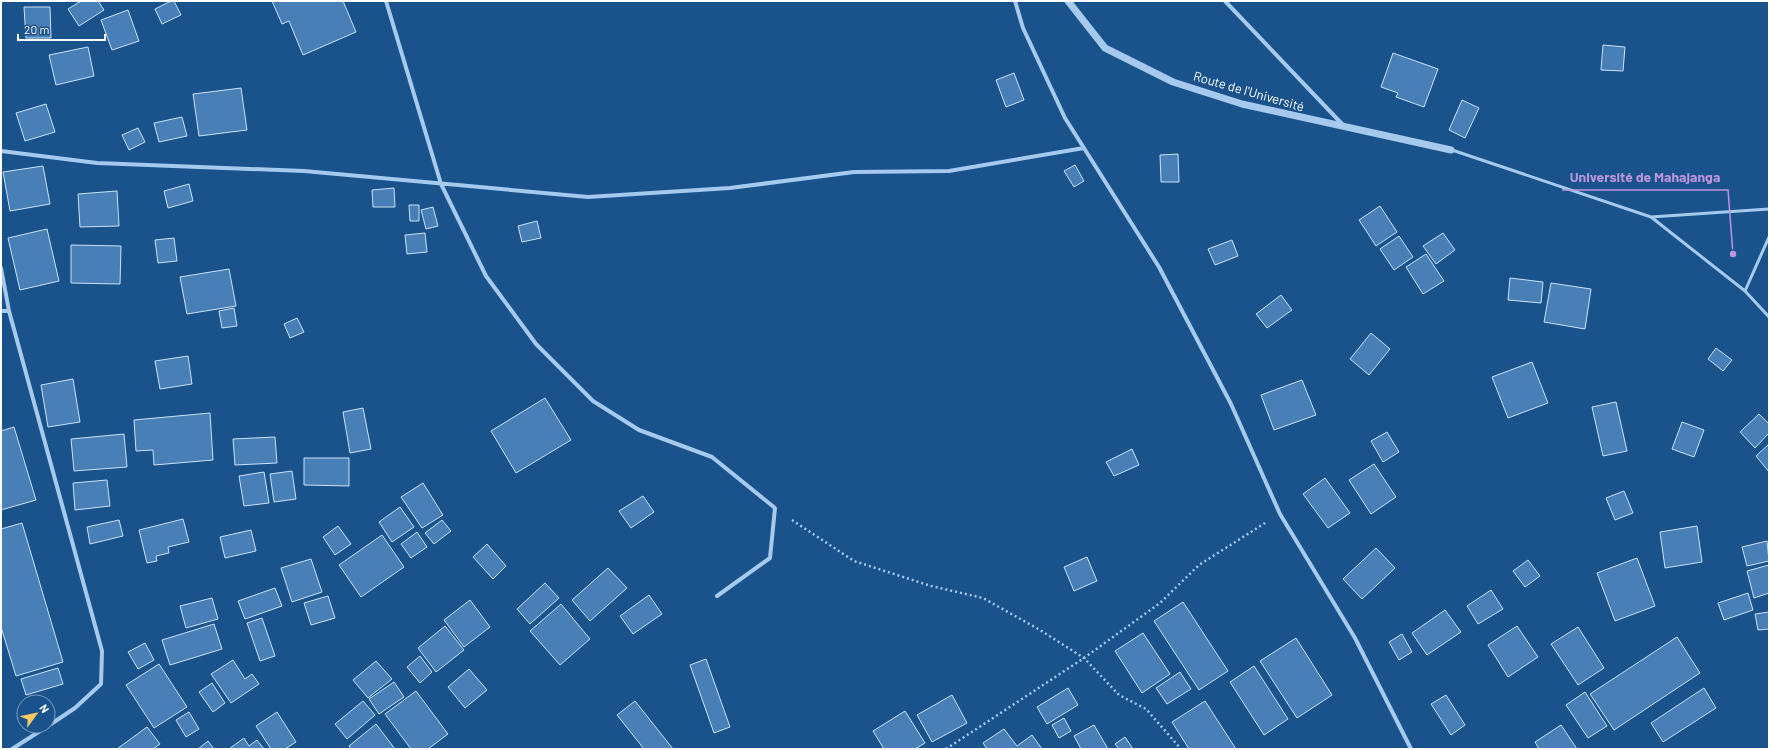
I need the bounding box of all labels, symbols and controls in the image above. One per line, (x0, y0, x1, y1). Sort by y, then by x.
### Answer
scale bar (18, 16, 105, 42)
text: 20 m (24, 22, 50, 36)
street label: Route de l'Université (1192, 67, 1306, 115)
callout: Université de Mahajanga (1562, 164, 1728, 190)
text: Université de Mahajanga (1570, 168, 1720, 185)
north arrow (16, 694, 56, 734)
text: N (37, 702, 52, 715)

